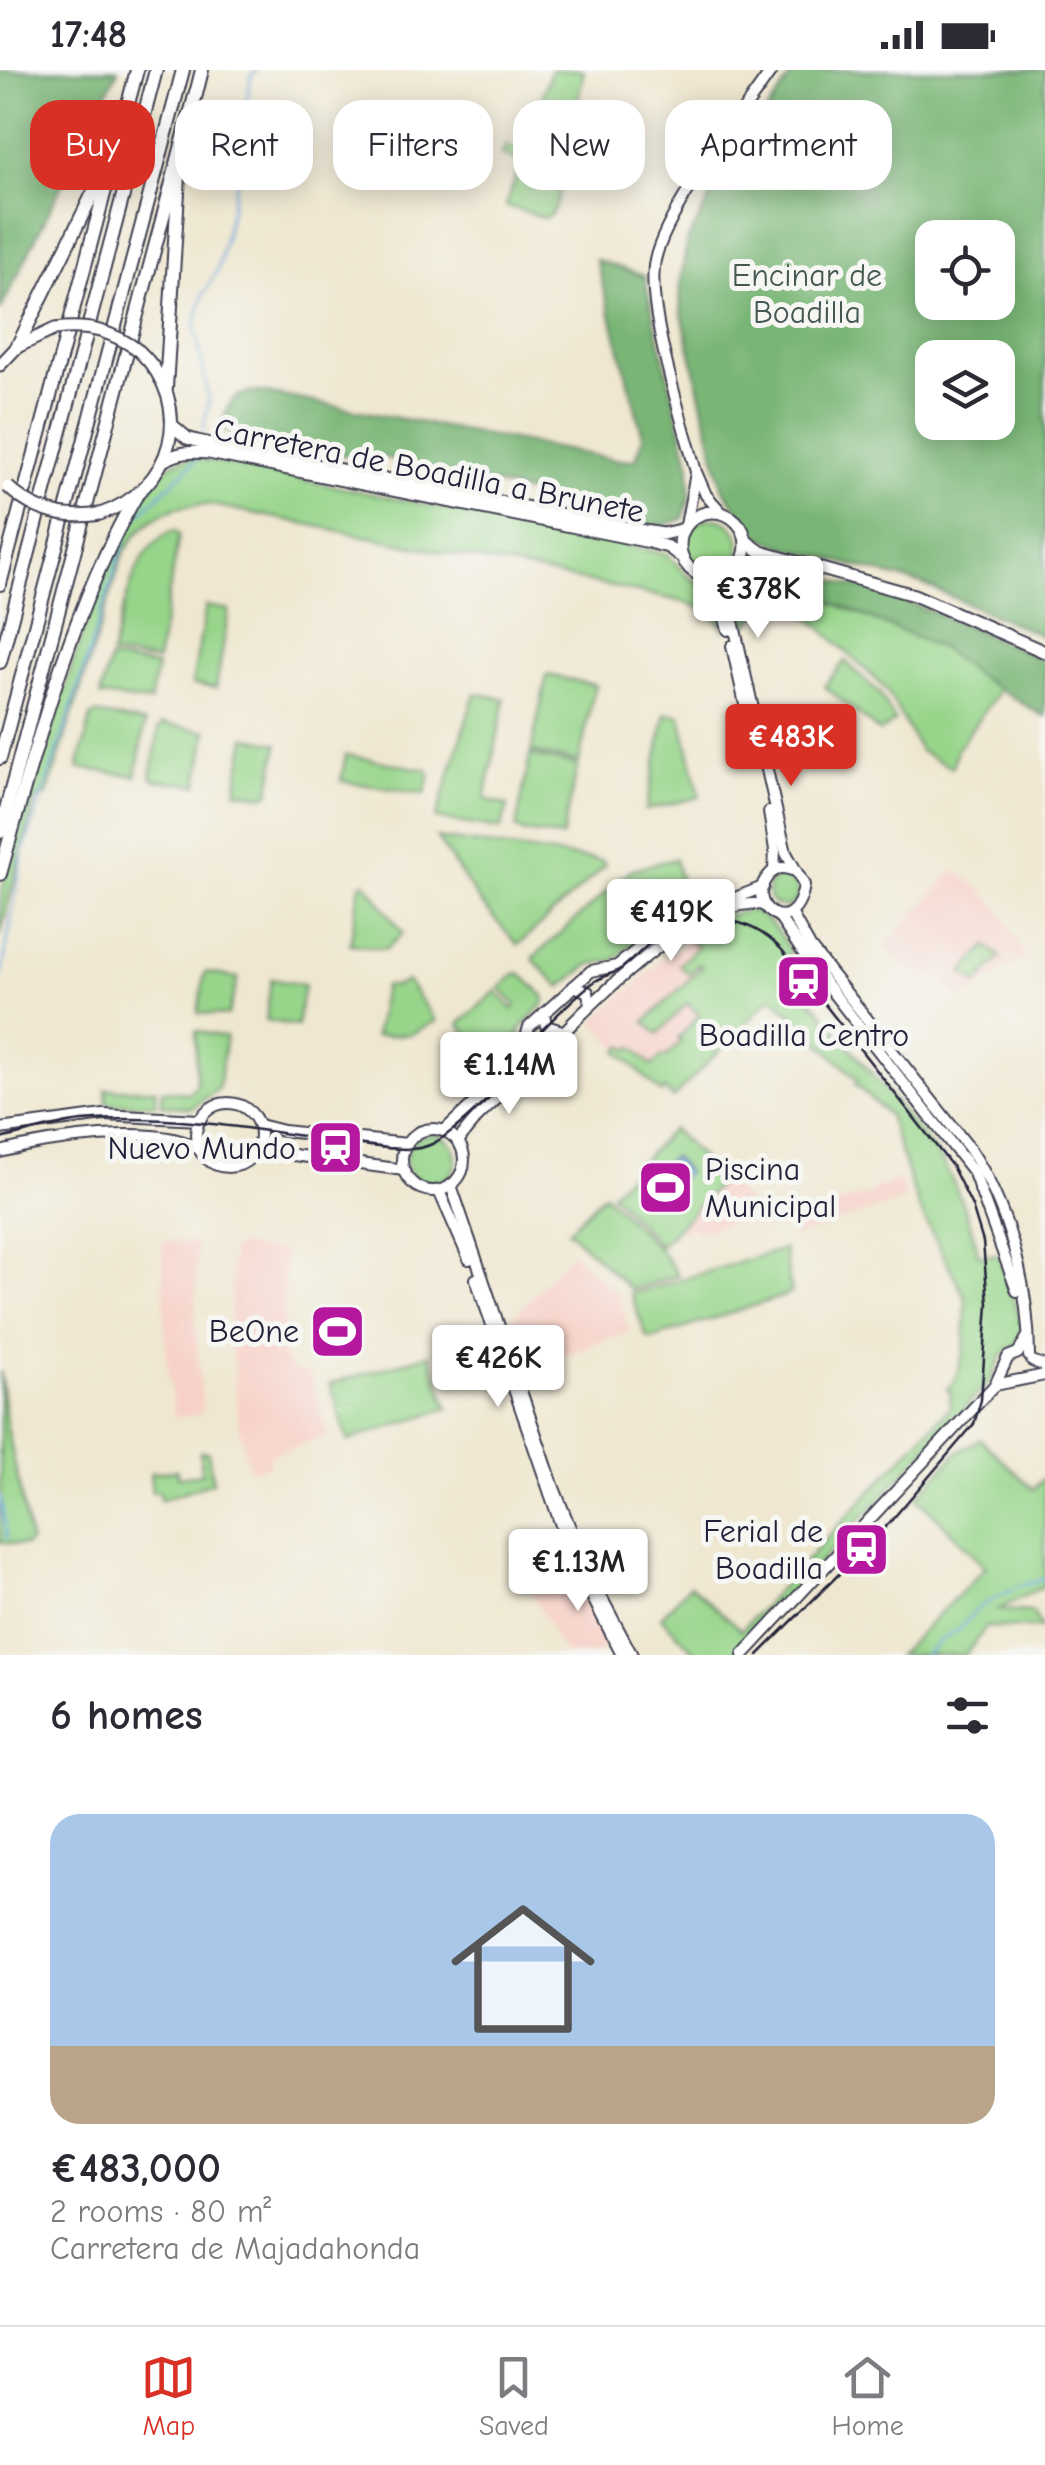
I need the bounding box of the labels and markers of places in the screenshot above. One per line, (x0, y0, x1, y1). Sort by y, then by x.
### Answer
pin: €378K (688, 556, 828, 641)
pin: €483K (721, 704, 861, 789)
pin: €419K (601, 879, 741, 964)
station icon: Boadilla Centro (774, 951, 834, 1011)
place label: Boadilla Centro (699, 1017, 909, 1054)
pin: €1.14M (428, 1032, 590, 1117)
station icon: Nuevo Mundo (305, 1118, 365, 1178)
place label: Nuevo Mundo (107, 1130, 296, 1167)
place label: Piscina Municipal (705, 1151, 836, 1225)
sports icon: Piscina Municipal (636, 1157, 696, 1217)
sports icon: BeOne (308, 1301, 368, 1361)
place label: BeOne (209, 1313, 299, 1350)
pin: €426K (428, 1325, 568, 1410)
place label: Ferial de Boadilla (703, 1513, 823, 1587)
station icon: Ferial de Boadilla (832, 1519, 892, 1579)
pin: €1.13M (497, 1529, 659, 1614)

